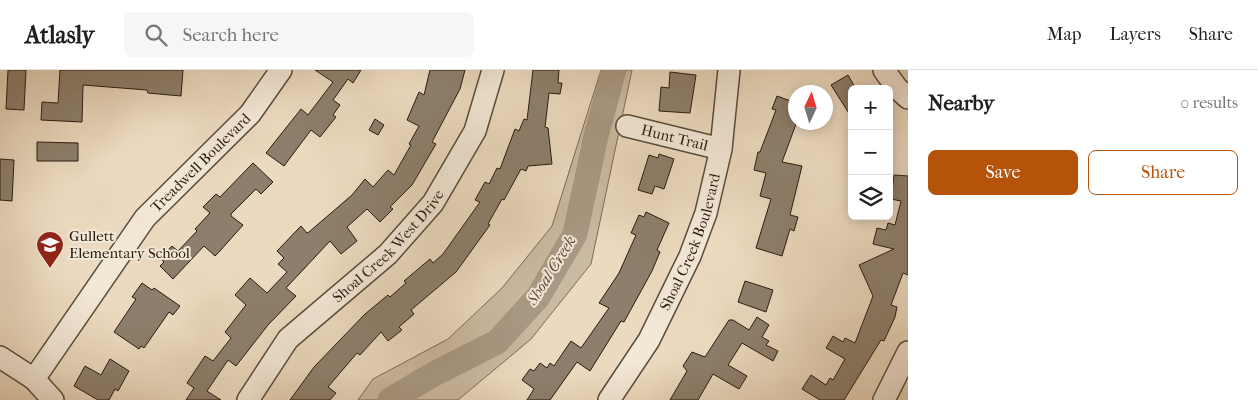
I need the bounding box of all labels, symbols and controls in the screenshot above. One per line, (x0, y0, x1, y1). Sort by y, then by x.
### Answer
search box (124, 12, 474, 57)
text: Atlasly (25, 21, 94, 49)
icon: search (142, 21, 170, 49)
text: Search here (182, 24, 279, 46)
text: Map (1047, 24, 1081, 45)
text: Layers (1109, 24, 1161, 45)
text: Share (1189, 24, 1233, 45)
north arrow (788, 85, 833, 130)
map controls (848, 85, 893, 220)
button: + (848, 85, 893, 130)
text: Nearby (928, 91, 994, 115)
text: 0 results (1180, 93, 1238, 112)
street label: Treadwell Boulevard (147, 109, 255, 216)
street label: Hunt Trail (639, 121, 710, 155)
button: − (848, 130, 893, 175)
button: Save (928, 150, 1078, 195)
button: Share (1088, 150, 1238, 195)
street label: Shoal Creek Boulevard (656, 171, 724, 313)
button: layers (848, 175, 893, 220)
street label: Shoal Creek West Drive (329, 186, 448, 306)
place label: Gullett Elementary School (69, 227, 190, 262)
school or university icon: Gullett Elementary School (35, 230, 65, 269)
water label: Shoal Creek (522, 232, 580, 309)

